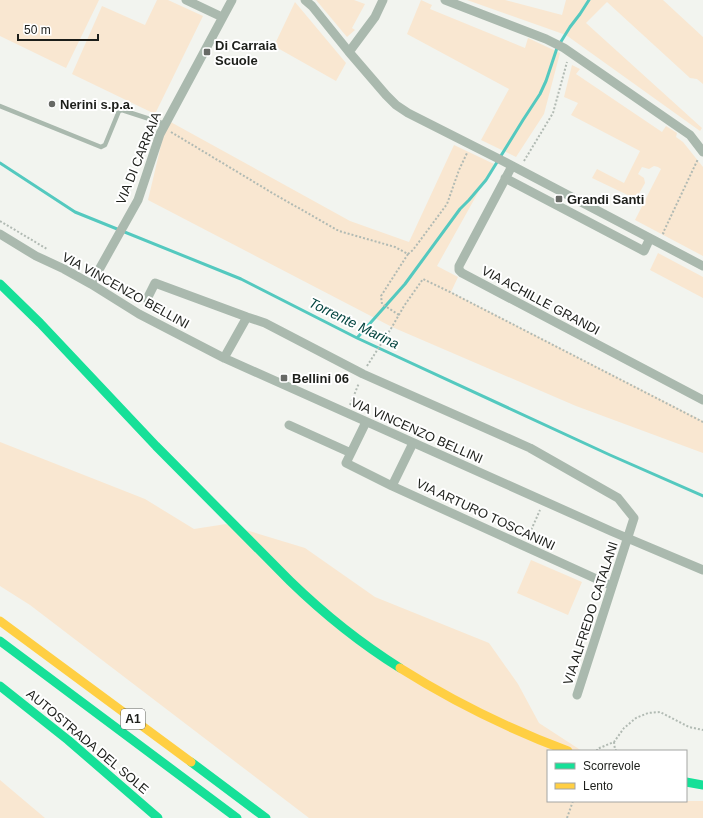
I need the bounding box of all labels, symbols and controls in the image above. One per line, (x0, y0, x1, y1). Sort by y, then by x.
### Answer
scale bar (18, 16, 98, 42)
text: 50 m (24, 23, 51, 37)
place label: Di Carraia Scuole (215, 38, 277, 68)
marker: Di Carraia Scuole (202, 47, 212, 57)
place label: Nerini s.p.a. (60, 97, 134, 112)
marker: Nerini s.p.a. (47, 99, 57, 109)
street label: VIA DI CARRAIA (113, 110, 164, 207)
place label: Grandi Santi (567, 192, 644, 207)
marker: Grandi Santi (554, 194, 564, 204)
street label: VIA VINCENZO BELLINI (60, 249, 192, 332)
street label: VIA ACHILLE GRANDI (479, 263, 602, 338)
water label: Torrente Marina (306, 294, 402, 352)
place label: Bellini 06 (292, 371, 349, 386)
marker: Bellini 06 (279, 373, 289, 383)
street label: VIA VINCENZO BELLINI (348, 395, 485, 466)
street label: VIA ARTURO TOSCANINI (414, 476, 558, 553)
street label: VIA ALFREDO CATALANI (560, 540, 621, 687)
street label: AUTOSTRADA DEL SOLE (24, 686, 152, 797)
road number: A1 (121, 709, 145, 729)
legend (547, 750, 687, 802)
text: Scorrevole (583, 759, 641, 773)
text: Lento (583, 779, 613, 793)

